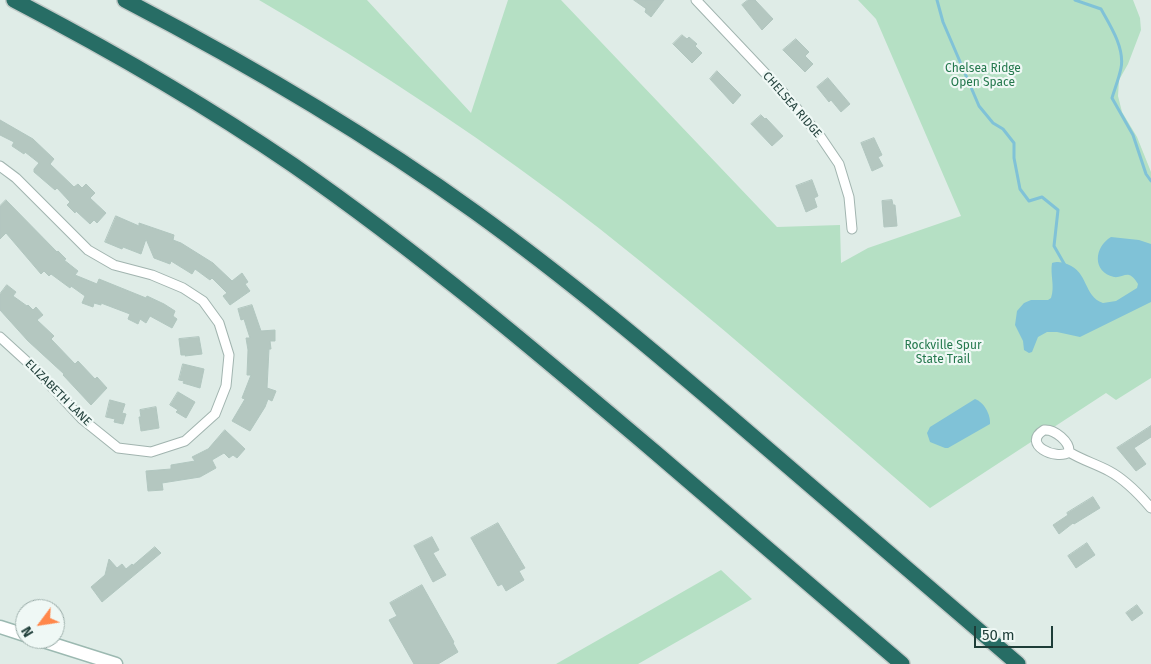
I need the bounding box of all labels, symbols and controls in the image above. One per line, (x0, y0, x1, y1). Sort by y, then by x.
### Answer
park label: Chelsea Ridge Open Space (945, 62, 1021, 90)
street label: CHELSEA RIDGE (759, 69, 825, 141)
park label: Rockville Spur State Trail (904, 339, 982, 367)
street label: ELIZABETH LANE (22, 357, 94, 429)
north arrow (15, 599, 65, 649)
scale bar (976, 616, 1055, 648)
text: N (18, 623, 37, 640)
text: 50 m (982, 626, 1015, 644)

